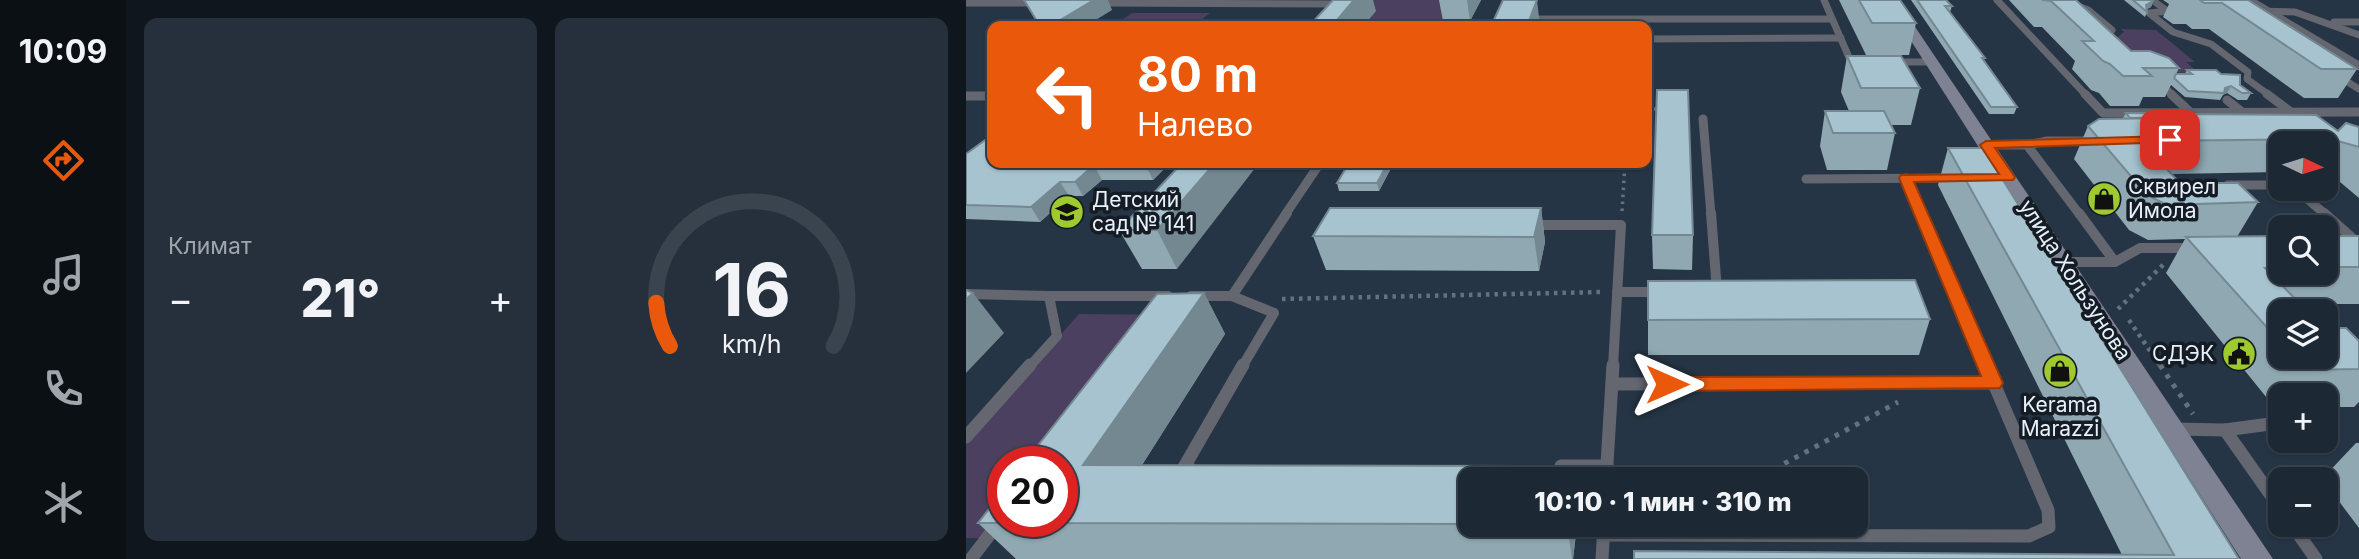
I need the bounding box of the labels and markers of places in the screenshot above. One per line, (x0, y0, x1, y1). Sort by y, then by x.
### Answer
pin (2140, 110, 2200, 170)
place label: Сквирел Имола (2128, 174, 2216, 223)
shop icon: Сквирел Имола (2085, 180, 2123, 218)
place label: Детский сад № 141 (1092, 187, 1194, 236)
school or university icon: Детский сад № 141 (1048, 193, 1086, 231)
public building icon: СДЭК (2220, 335, 2258, 373)
place label: СДЭК (2152, 341, 2214, 366)
shop icon: Kerama Marazzi (2041, 352, 2079, 390)
place label: Kerama Marazzi (2021, 392, 2099, 441)

